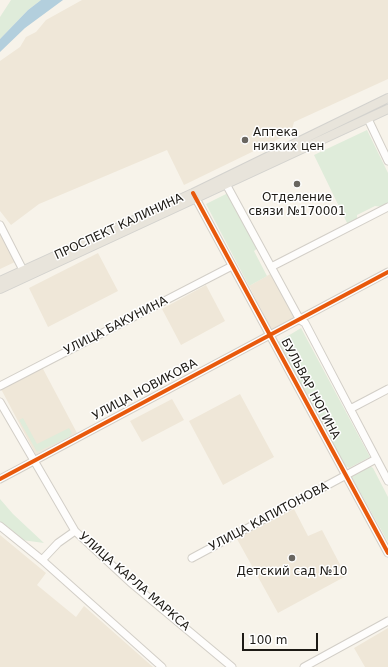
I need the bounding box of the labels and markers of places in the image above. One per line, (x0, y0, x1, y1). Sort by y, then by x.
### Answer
place label: Аптека низких цен (253, 126, 324, 154)
marker: Аптека низких цен (240, 135, 250, 145)
marker: Отделение связи №170001 (292, 179, 302, 189)
place label: Отделение связи №170001 (248, 191, 346, 219)
marker: Детский сад №10 (287, 553, 297, 563)
place label: Детский сад №10 (237, 565, 347, 579)

